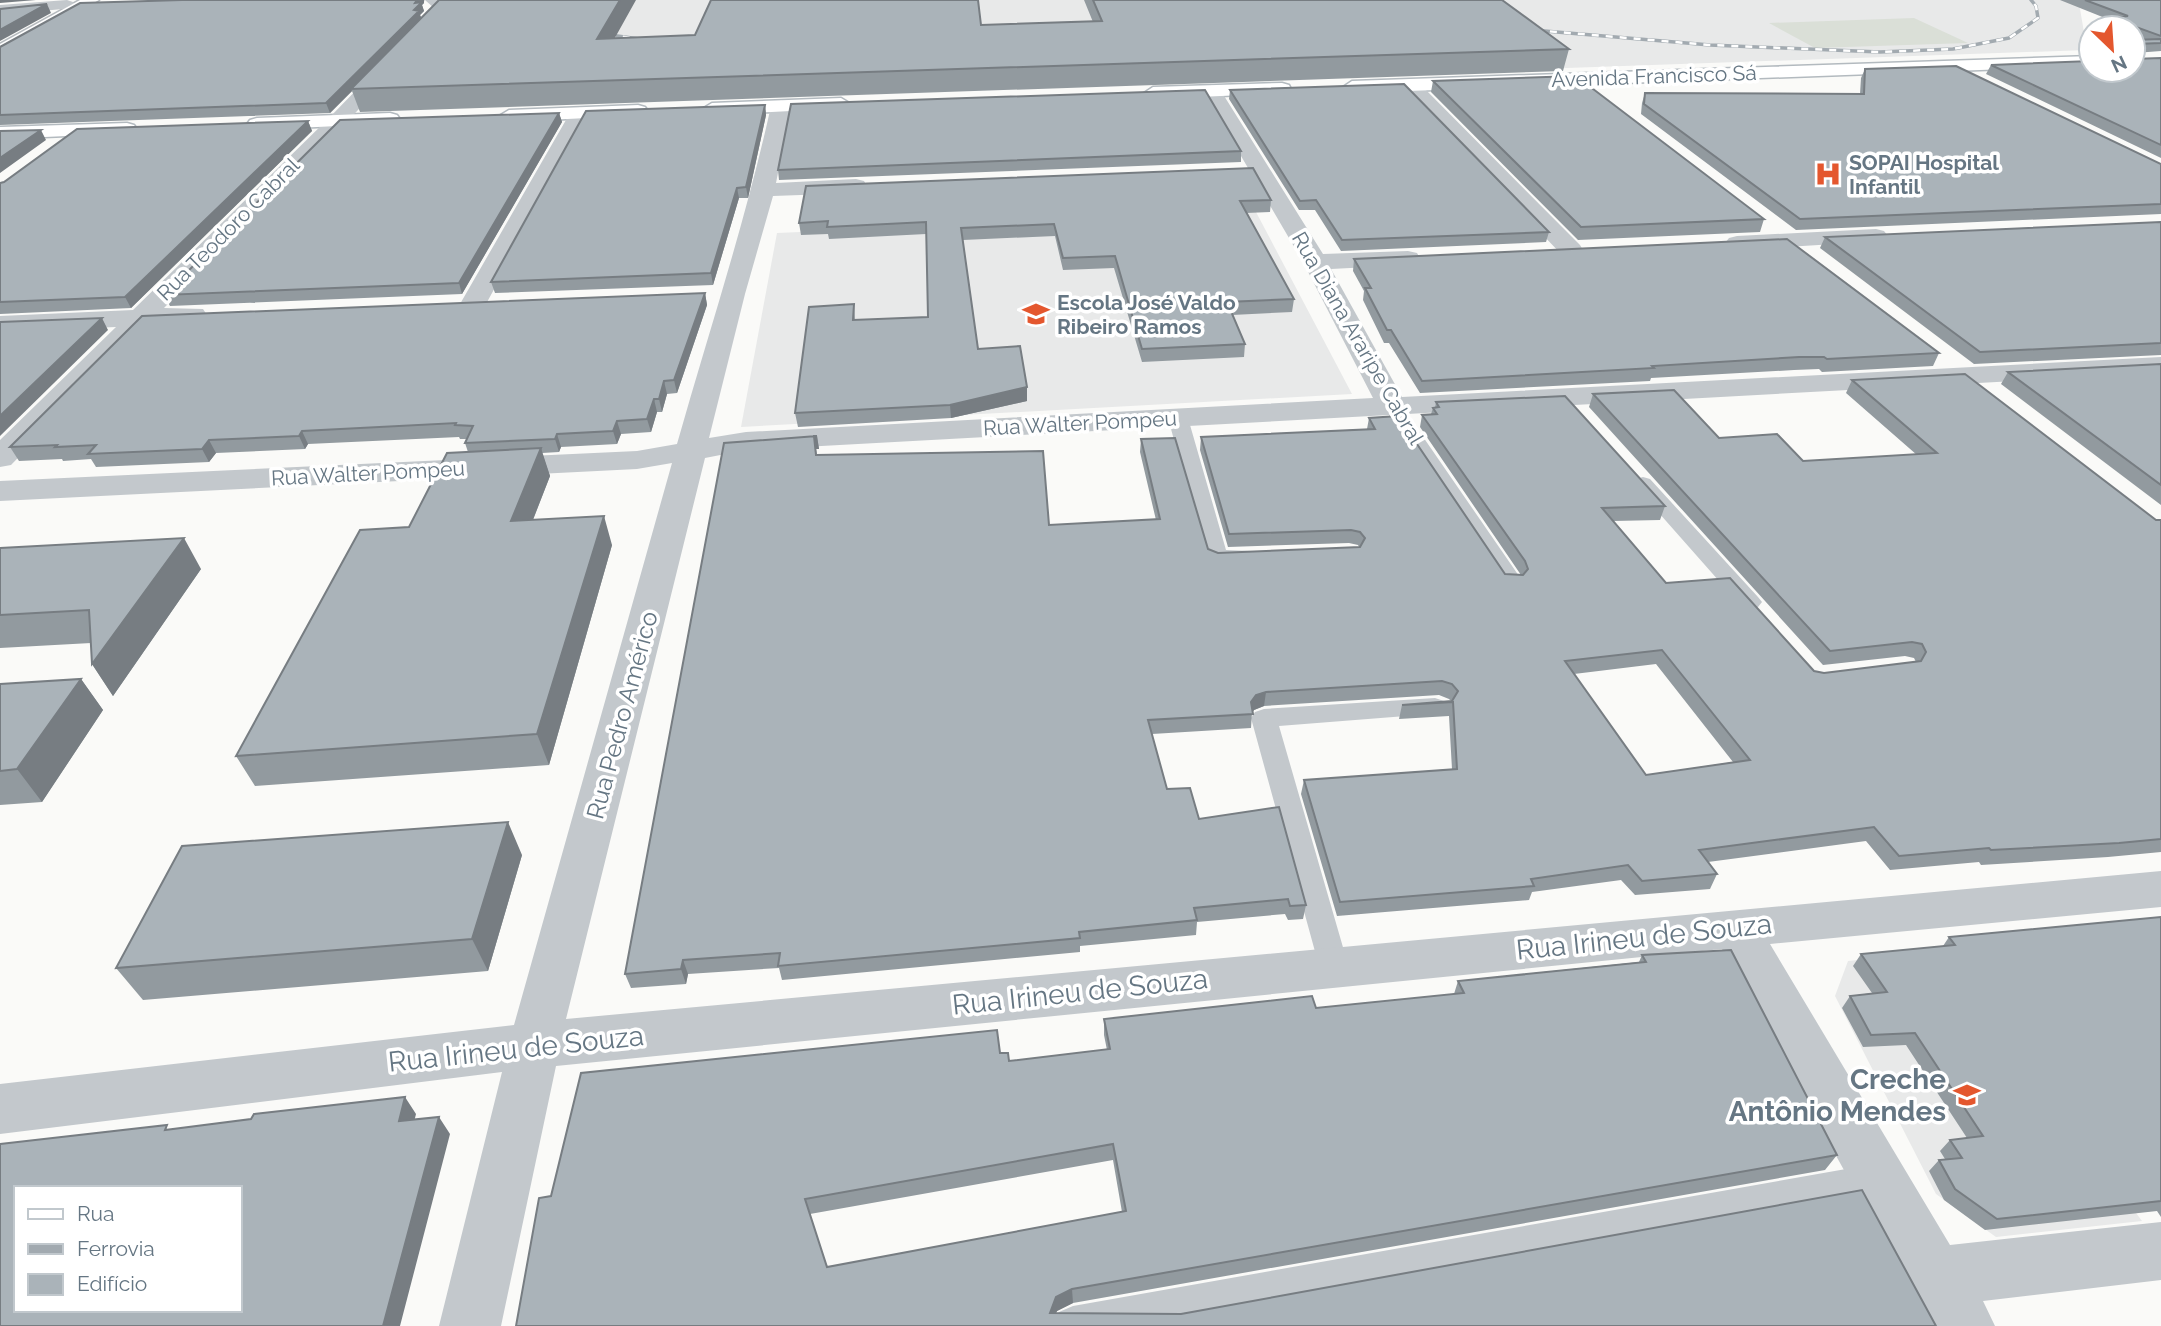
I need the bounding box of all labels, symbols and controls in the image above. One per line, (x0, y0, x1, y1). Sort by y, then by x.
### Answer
north arrow (2077, 14, 2147, 84)
text: N (2108, 51, 2130, 77)
street label: Avenida Francisco Sá (1551, 60, 1757, 92)
place label: SOPAI Hospital Infantil (1849, 150, 1999, 199)
street label: Rua Teodoro Cabral (152, 152, 305, 305)
hospital icon: SOPAI Hospital Infantil (1813, 159, 1843, 189)
street label: Rua Diana Araripe Cabral (1287, 227, 1429, 449)
place label: Escola José Valdo Ribeiro Ramos (1057, 290, 1236, 339)
school or university icon: Escola José Valdo Ribeiro Ramos (1021, 299, 1051, 329)
street label: Rua Walter Pompeu (983, 405, 1177, 441)
street label: Rua Walter Pompeu (271, 455, 465, 491)
street label: Rua Pedro Américo (580, 608, 664, 822)
street label: Rua Irineu de Souza (1515, 907, 1773, 967)
street label: Rua Irineu de Souza (951, 962, 1209, 1022)
street label: Rua Irineu de Souza (387, 1019, 645, 1079)
place label: Creche Antônio Mendes (1729, 1063, 1946, 1128)
school or university icon: Creche Antônio Mendes (1952, 1080, 1982, 1110)
legend (14, 1186, 242, 1312)
text: Rua (77, 1201, 114, 1226)
text: Ferrovia (77, 1236, 155, 1261)
text: Edifício (77, 1271, 147, 1296)

